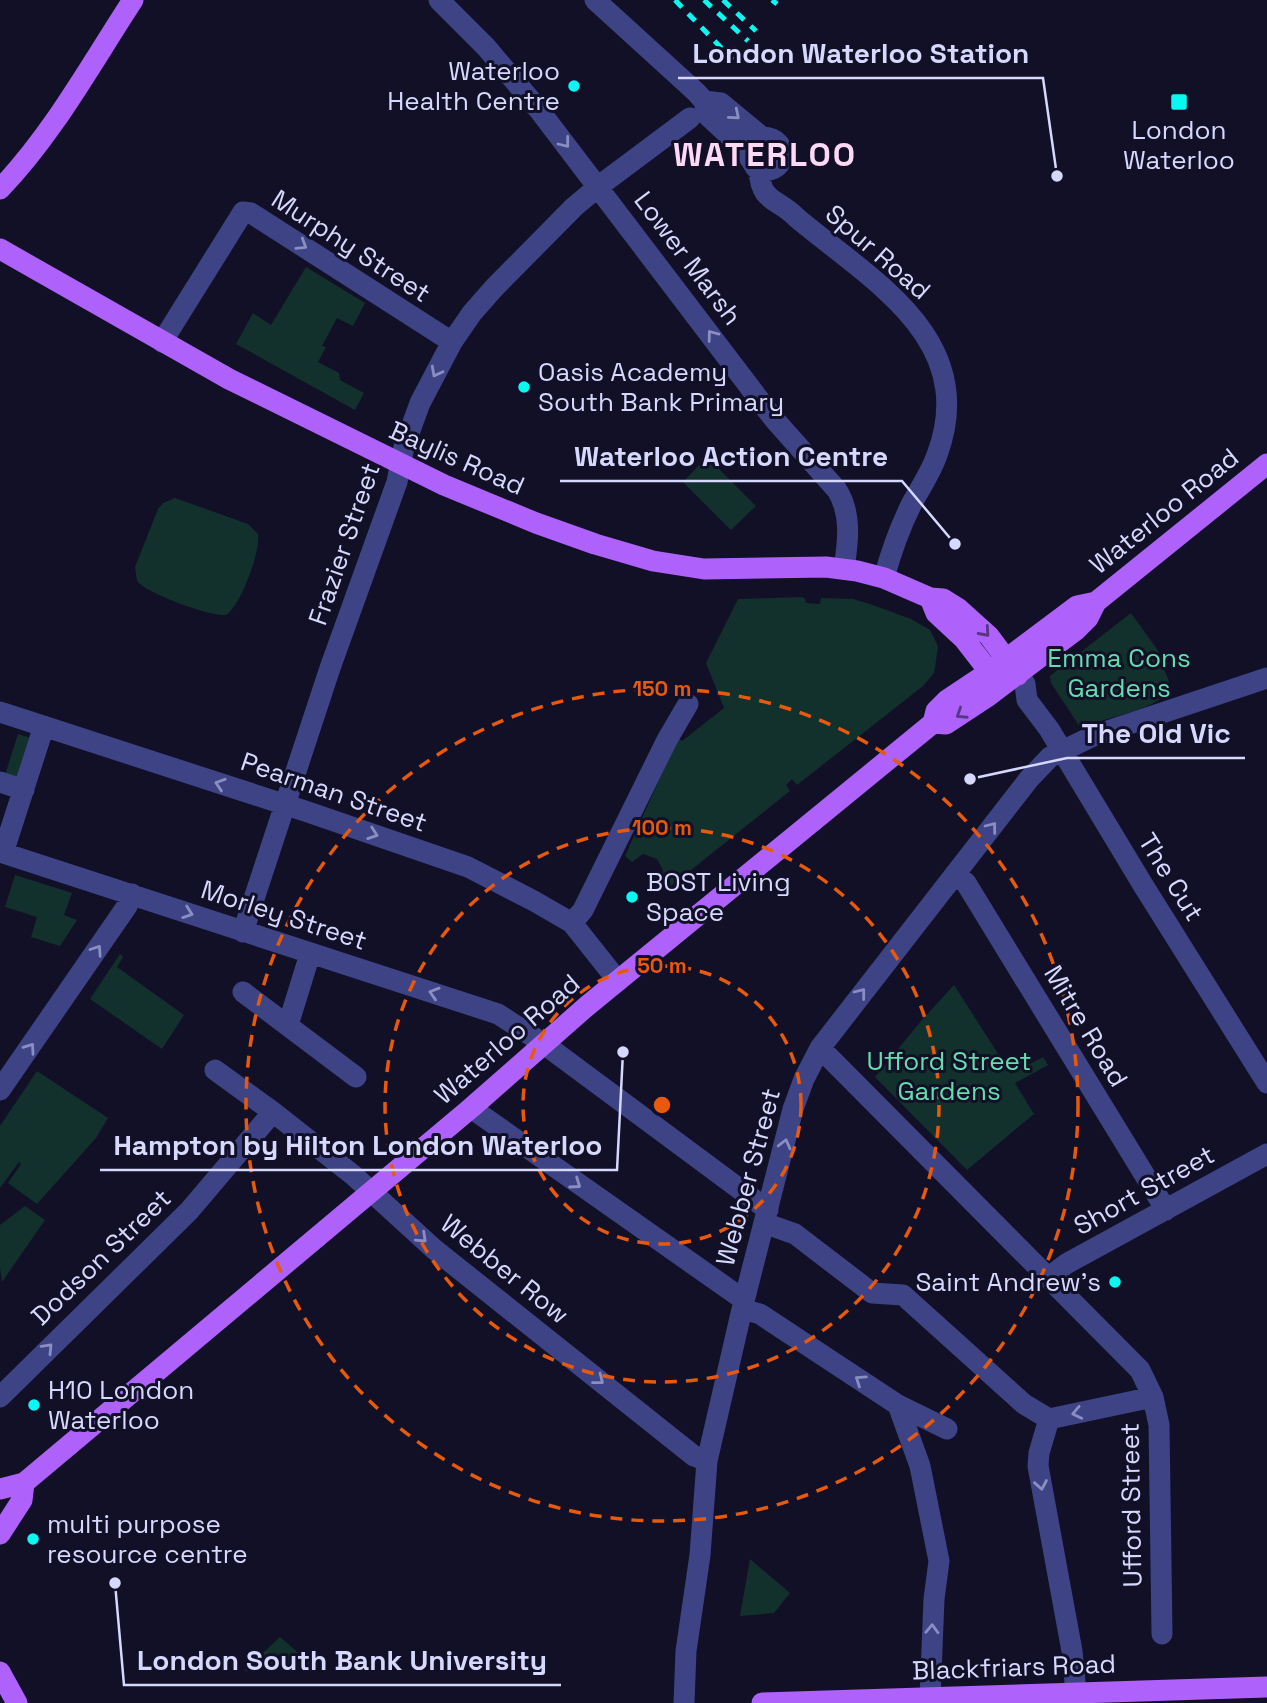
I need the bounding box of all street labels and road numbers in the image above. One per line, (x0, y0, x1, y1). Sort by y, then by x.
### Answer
street label: Murphy Street (265, 182, 437, 310)
street label: Lower Marsh (627, 184, 749, 332)
street label: Spur Road (818, 197, 938, 307)
street label: Baylis Road (384, 413, 530, 503)
street label: Waterloo Road (1082, 440, 1246, 582)
street label: Frazier Street (300, 458, 388, 630)
street label: Pearman Street (236, 744, 432, 840)
street label: The Cut (1131, 826, 1211, 928)
street label: Morley Street (197, 872, 371, 958)
street label: Mitre Road (1036, 959, 1136, 1093)
street label: Waterloo Road (427, 966, 587, 1112)
street label: Webber Street (708, 1084, 788, 1270)
street label: Short Street (1068, 1137, 1220, 1243)
street label: Dodson Street (24, 1182, 178, 1332)
street label: Webber Row (434, 1207, 576, 1331)
street label: Ufford Street (1113, 1422, 1149, 1588)
street label: Blackfriars Road (911, 1646, 1117, 1688)

